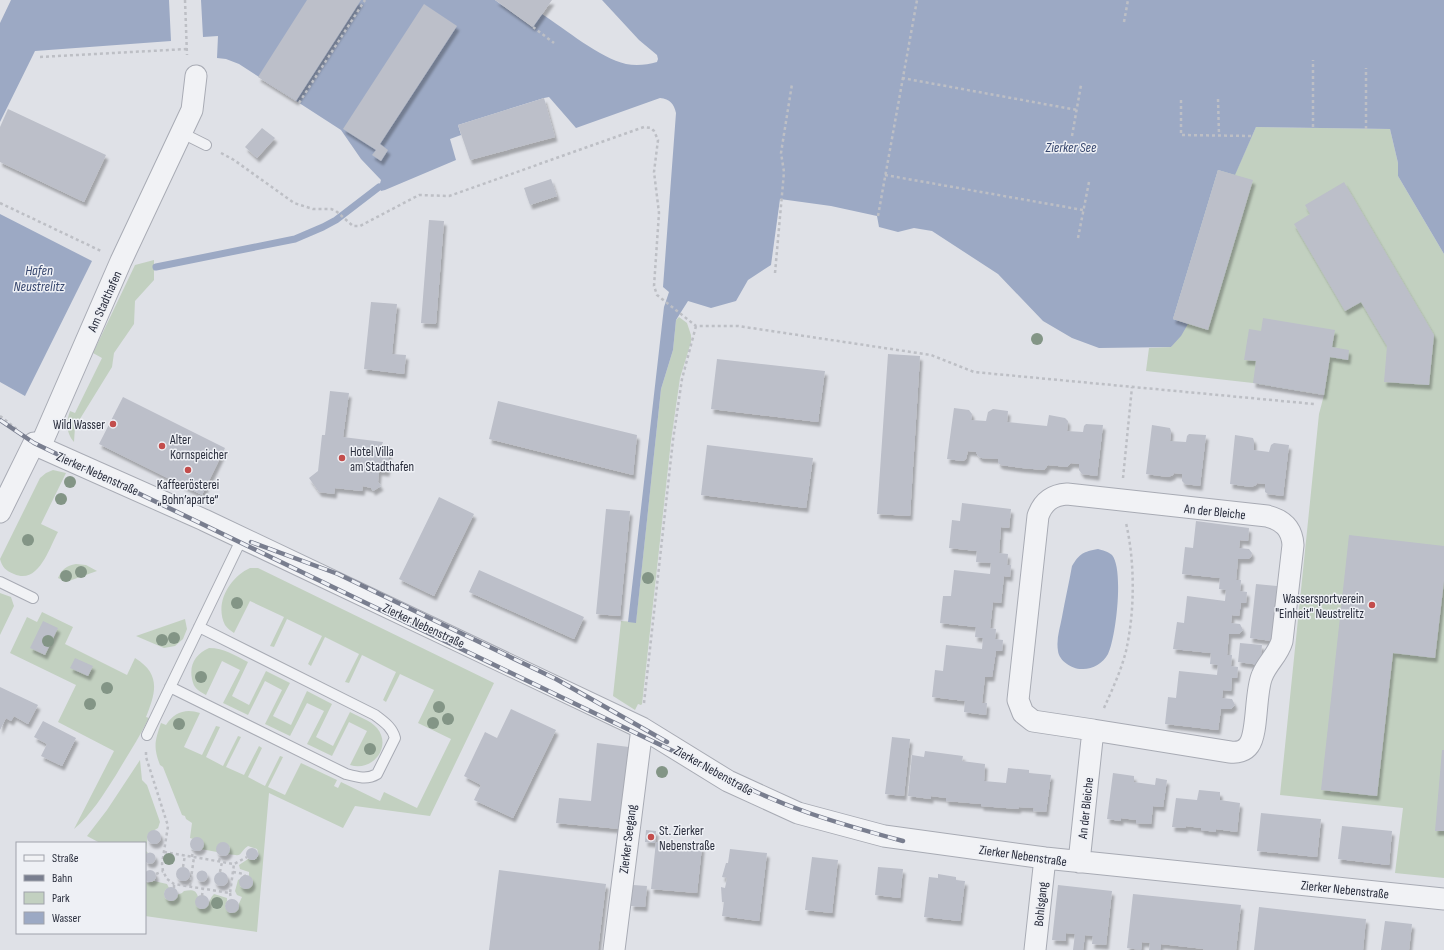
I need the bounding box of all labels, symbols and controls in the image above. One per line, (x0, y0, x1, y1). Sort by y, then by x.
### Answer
water label: Zierker See (1044, 139, 1097, 156)
water label: Hafen Neustrelitz (13, 262, 66, 295)
street label: Am Stadthafen (84, 268, 125, 335)
place label: Wild Wasser (53, 417, 105, 433)
marker: Wild Wasser (108, 419, 118, 429)
place label: Alter Kornspeicher (169, 432, 228, 463)
marker: Alter Kornspeicher (157, 441, 167, 451)
place label: Hotel Villa am Stadthafen (350, 444, 414, 475)
street label: Zierker Nebenstraße (54, 449, 141, 499)
marker: Hotel Villa am Stadthafen (337, 453, 347, 463)
marker: Kaffeerösterei „Bohn’aparte“ (183, 465, 193, 475)
place label: Kaffeerösterei „Bohn’aparte“ (157, 477, 219, 508)
street label: An der Bleiche (1182, 501, 1246, 523)
place label: Wassersportverein "Einheit" Neustrelitz (1275, 591, 1364, 622)
street label: Zierker Nebenstraße (380, 600, 467, 652)
marker: Wassersportverein "Einheit" Neustrelitz (1367, 600, 1377, 610)
street label: Zierker Nebenstraße (671, 742, 756, 799)
street label: An der Bleiche (1075, 777, 1097, 841)
street label: Zierker Seegang (616, 804, 640, 875)
place label: St. Zierker Nebenstraße (659, 823, 715, 854)
marker: St. Zierker Nebenstraße (646, 832, 656, 842)
legend (16, 842, 146, 934)
street label: Zierker Nebenstraße (978, 842, 1068, 870)
text: Straße (52, 851, 79, 866)
text: Bahn (52, 871, 72, 886)
street label: Zierker Nebenstraße (1300, 877, 1390, 903)
street label: Bohlsgang (1031, 881, 1051, 927)
text: Park (52, 891, 70, 906)
text: Wasser (52, 911, 81, 926)

